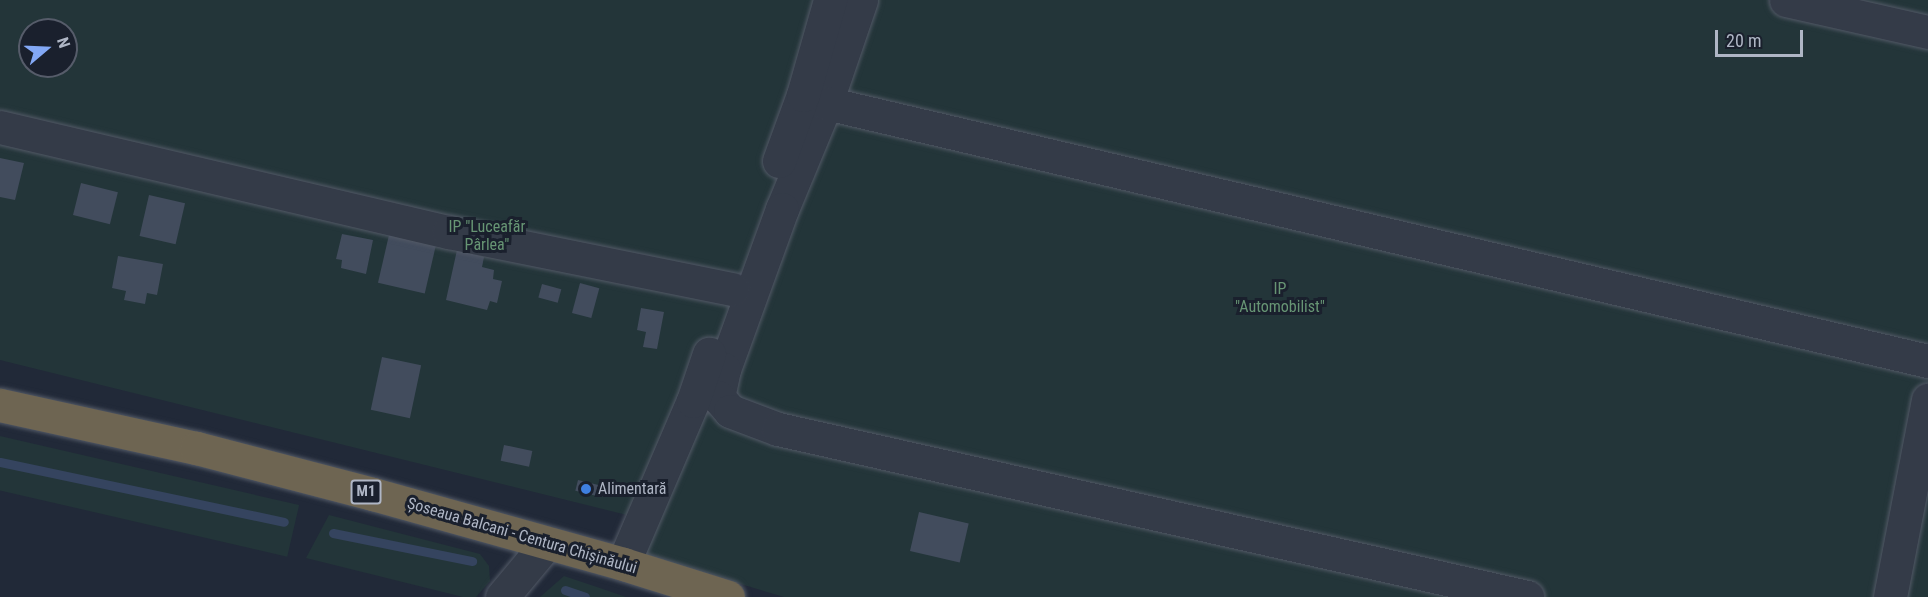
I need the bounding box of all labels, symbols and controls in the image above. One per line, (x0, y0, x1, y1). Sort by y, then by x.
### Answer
north arrow (18, 18, 78, 78)
scale bar (1718, 18, 1806, 56)
text: 20 m (1726, 30, 1761, 51)
text: N (53, 35, 74, 50)
park label: IP "Luceafăr Pârlea" (449, 217, 525, 255)
park label: IP "Automobilist" (1235, 279, 1325, 317)
place label: Alimentară (598, 479, 666, 499)
road number: M1 (350, 480, 382, 504)
marker: Alimentară (579, 482, 593, 496)
street label: Șoseaua Balcani - Centura Chișinăului (405, 494, 639, 578)

